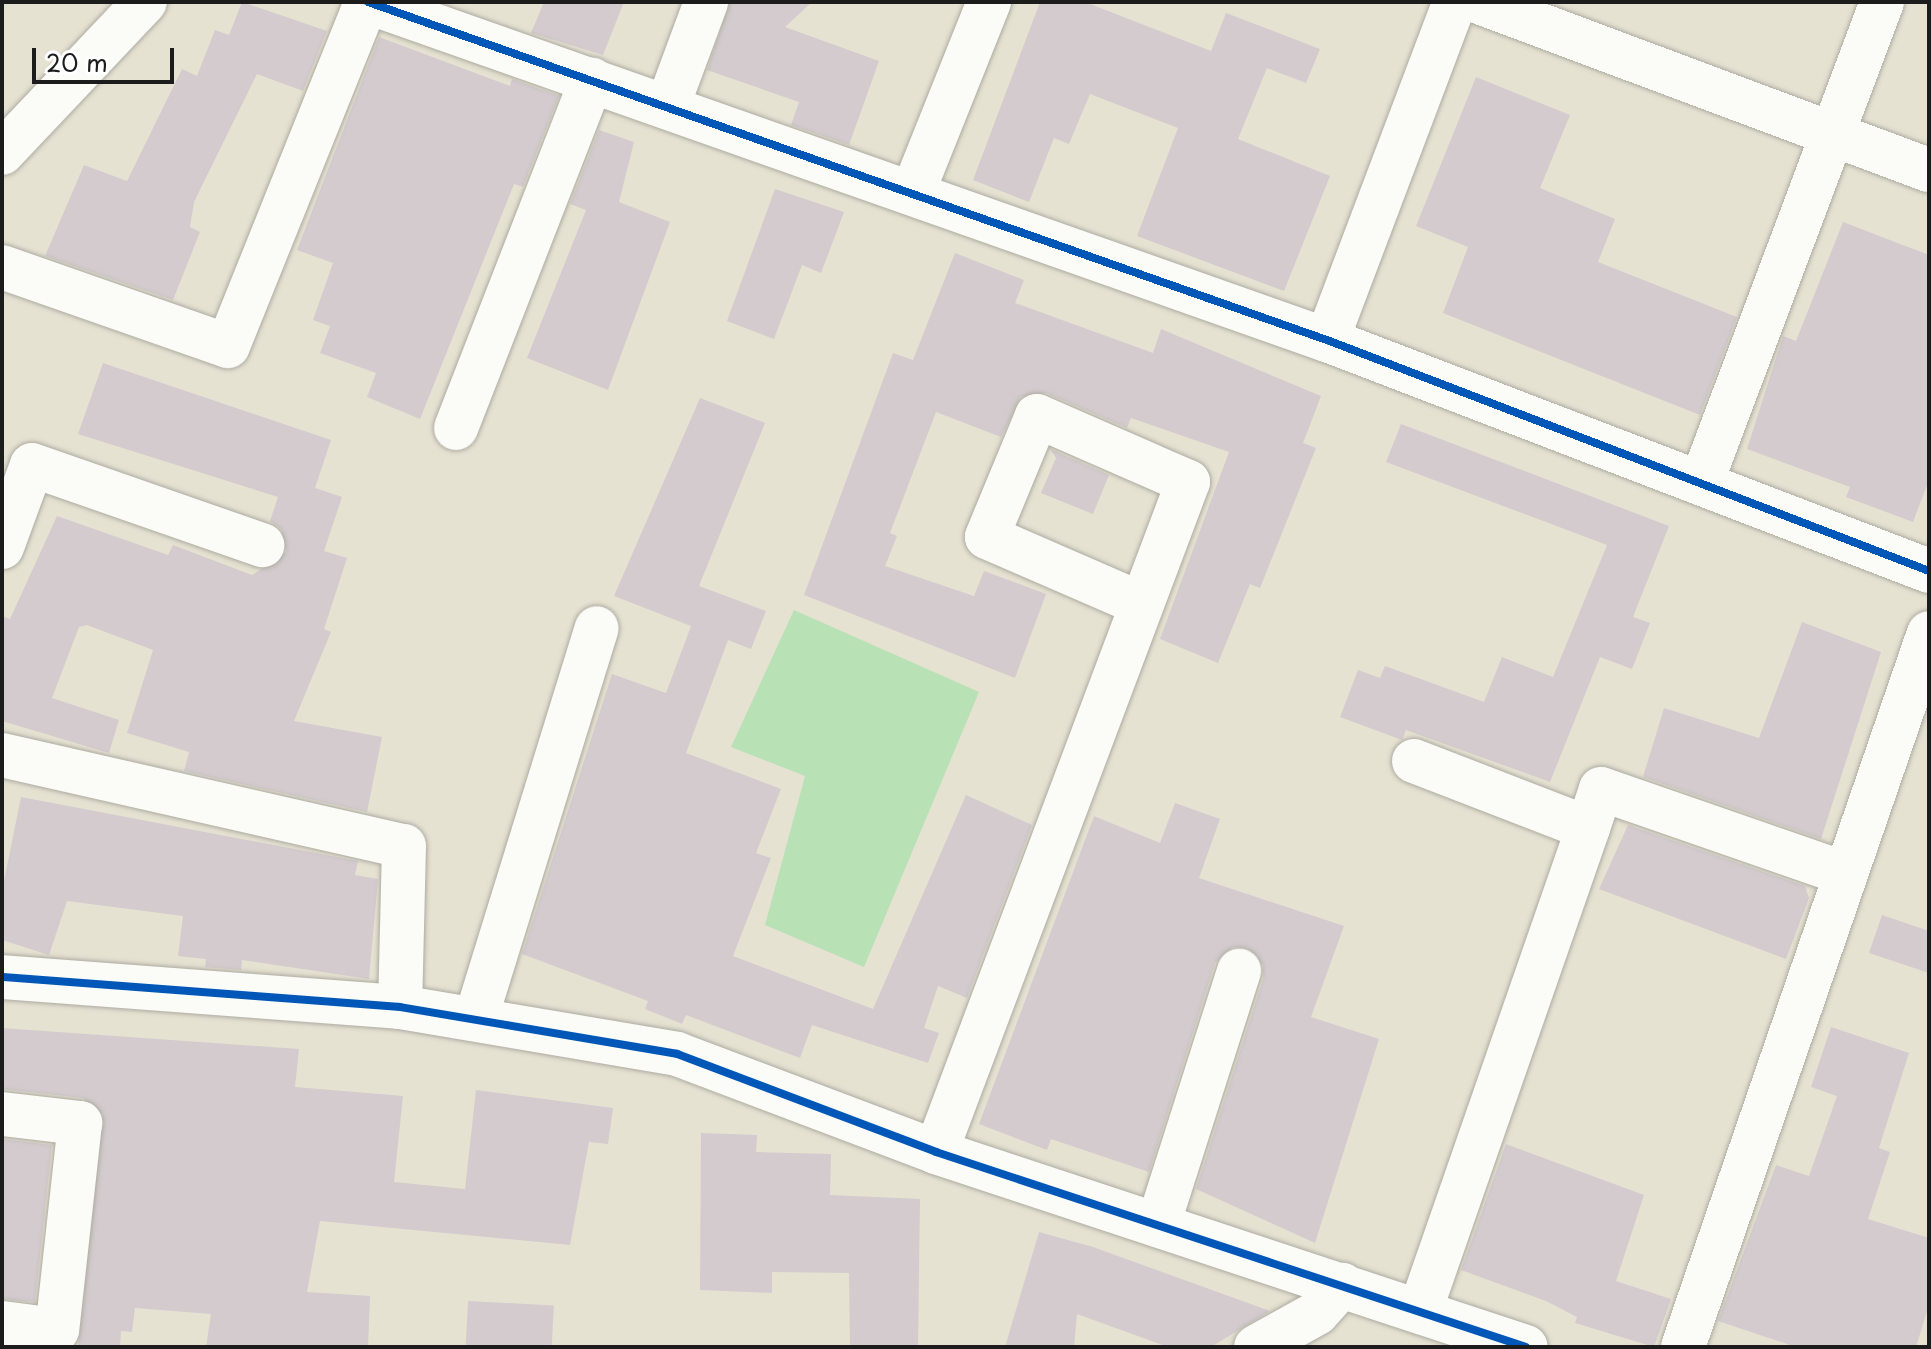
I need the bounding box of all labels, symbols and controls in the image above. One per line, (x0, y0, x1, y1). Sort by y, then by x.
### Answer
scale bar (36, 32, 178, 82)
text: 20 m (46, 44, 108, 80)

